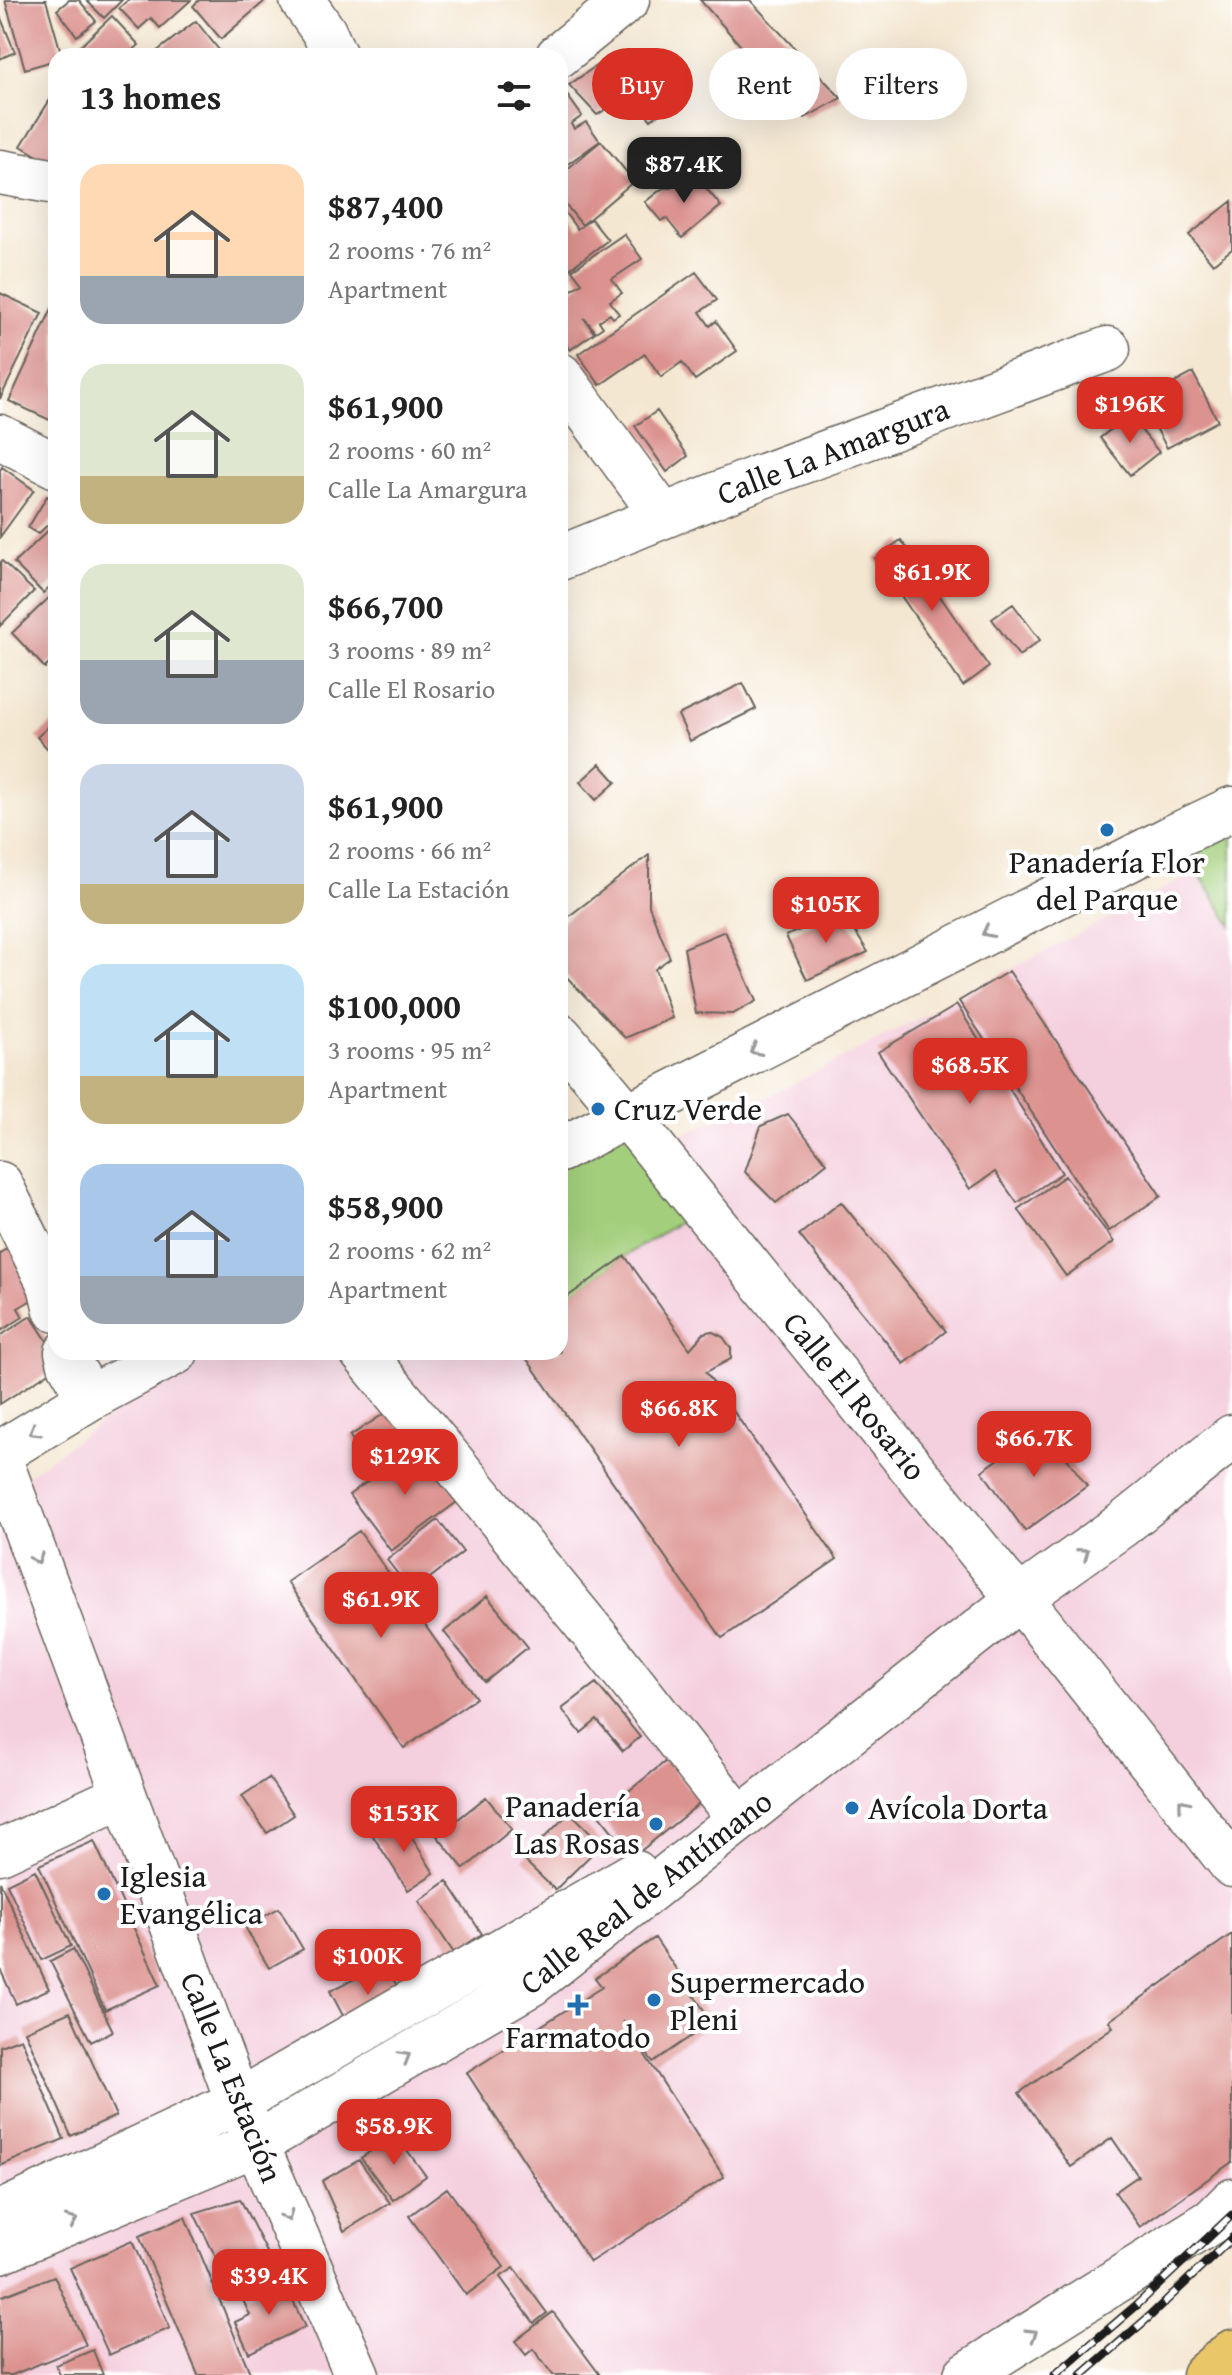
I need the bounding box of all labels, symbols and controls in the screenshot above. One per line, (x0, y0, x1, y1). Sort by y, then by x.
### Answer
chip: Buy (592, 48, 693, 120)
chip: Rent (709, 48, 820, 120)
chip: Filters (836, 48, 967, 120)
text: 13 homes (80, 72, 221, 121)
icon: filters (492, 74, 536, 118)
pin: $87.4K (619, 137, 749, 205)
text: $87.4K (645, 143, 723, 182)
text: $87,400 (328, 181, 443, 230)
icon: home (144, 196, 240, 292)
text: 2 rooms · 76 m² (328, 230, 491, 269)
text: Apartment (328, 269, 447, 308)
pin: $196K (1074, 377, 1186, 445)
text: $61,900 (328, 381, 443, 430)
text: $196K (1095, 383, 1165, 422)
street label: Calle La Amargura (710, 385, 956, 516)
icon: home (144, 396, 240, 492)
text: 2 rooms · 60 m² (328, 430, 491, 469)
text: Calle La Amargura (328, 469, 527, 508)
pin: $61.9K (867, 545, 997, 613)
text: $61.9K (893, 551, 971, 590)
text: $66,700 (328, 581, 443, 630)
icon: home (144, 596, 240, 692)
text: 3 rooms · 89 m² (328, 630, 491, 669)
text: Calle El Rosario (328, 669, 495, 708)
text: $61,900 (328, 781, 443, 830)
icon: home (144, 796, 240, 892)
marker: Panadería Flor del Parque (1098, 821, 1116, 839)
text: 2 rooms · 66 m² (328, 830, 491, 869)
place label: Panadería Flor del Parque (1009, 838, 1205, 922)
text: Calle La Estación (328, 869, 509, 908)
pin: $105K (770, 877, 882, 945)
text: $105K (791, 883, 861, 922)
one-way arrow (981, 922, 996, 938)
text: $100,000 (328, 981, 461, 1030)
icon: home (144, 996, 240, 1092)
text: 3 rooms · 95 m² (328, 1030, 491, 1069)
pin: $68.5K (905, 1038, 1035, 1106)
one-way arrow (749, 1041, 764, 1056)
text: $68.5K (931, 1044, 1009, 1083)
text: Apartment (328, 1069, 447, 1108)
place label: Cruz Verde (614, 1085, 762, 1132)
marker: Cruz Verde (589, 1100, 607, 1118)
text: $58,900 (328, 1181, 443, 1230)
icon: home (144, 1196, 240, 1292)
text: 2 rooms · 62 m² (328, 1230, 491, 1269)
text: Apartment (328, 1269, 447, 1308)
street label: Calle El Rosario (772, 1301, 938, 1490)
pin: $66.8K (614, 1381, 744, 1449)
text: $66.8K (640, 1387, 718, 1426)
pin: $66.7K (969, 1411, 1099, 1479)
text: $66.7K (995, 1417, 1073, 1456)
one-way arrow (29, 1422, 43, 1437)
pin: $129K (349, 1429, 461, 1497)
text: $129K (370, 1435, 440, 1474)
one-way arrow (1075, 1548, 1089, 1563)
one-way arrow (27, 1551, 44, 1565)
pin: $61.9K (316, 1572, 446, 1640)
text: $61.9K (342, 1578, 420, 1617)
street label: Calle Real de Antímano (509, 1778, 782, 2005)
place label: Panadería Las Rosas (505, 1782, 640, 1866)
place label: Avícola Dorta (868, 1784, 1048, 1831)
pin: $153K (348, 1786, 460, 1854)
text: $153K (369, 1792, 439, 1831)
marker: Avícola Dorta (843, 1799, 861, 1817)
one-way arrow (1178, 1799, 1193, 1813)
marker: Panadería Las Rosas (647, 1815, 665, 1833)
place label: Iglesia Evangélica (120, 1852, 263, 1936)
marker: Iglesia Evangélica (95, 1885, 113, 1903)
pin: $100K (312, 1929, 424, 1997)
text: $100K (333, 1935, 403, 1974)
place label: Supermercado Pleni (670, 1958, 865, 2042)
street label: Calle La Estación (169, 1965, 296, 2189)
marker: Supermercado Pleni (645, 1991, 663, 2009)
marker: Farmatodo (569, 1996, 587, 2014)
place label: Farmatodo (506, 2013, 650, 2060)
one-way arrow (396, 2051, 411, 2067)
pin: $58.9K (329, 2099, 459, 2167)
text: $58.9K (355, 2105, 433, 2144)
one-way arrow (278, 2208, 294, 2222)
one-way arrow (64, 2214, 78, 2230)
pin: $39.4K (204, 2249, 334, 2317)
text: $39.4K (230, 2255, 308, 2294)
one-way arrow (1023, 2328, 1038, 2343)

